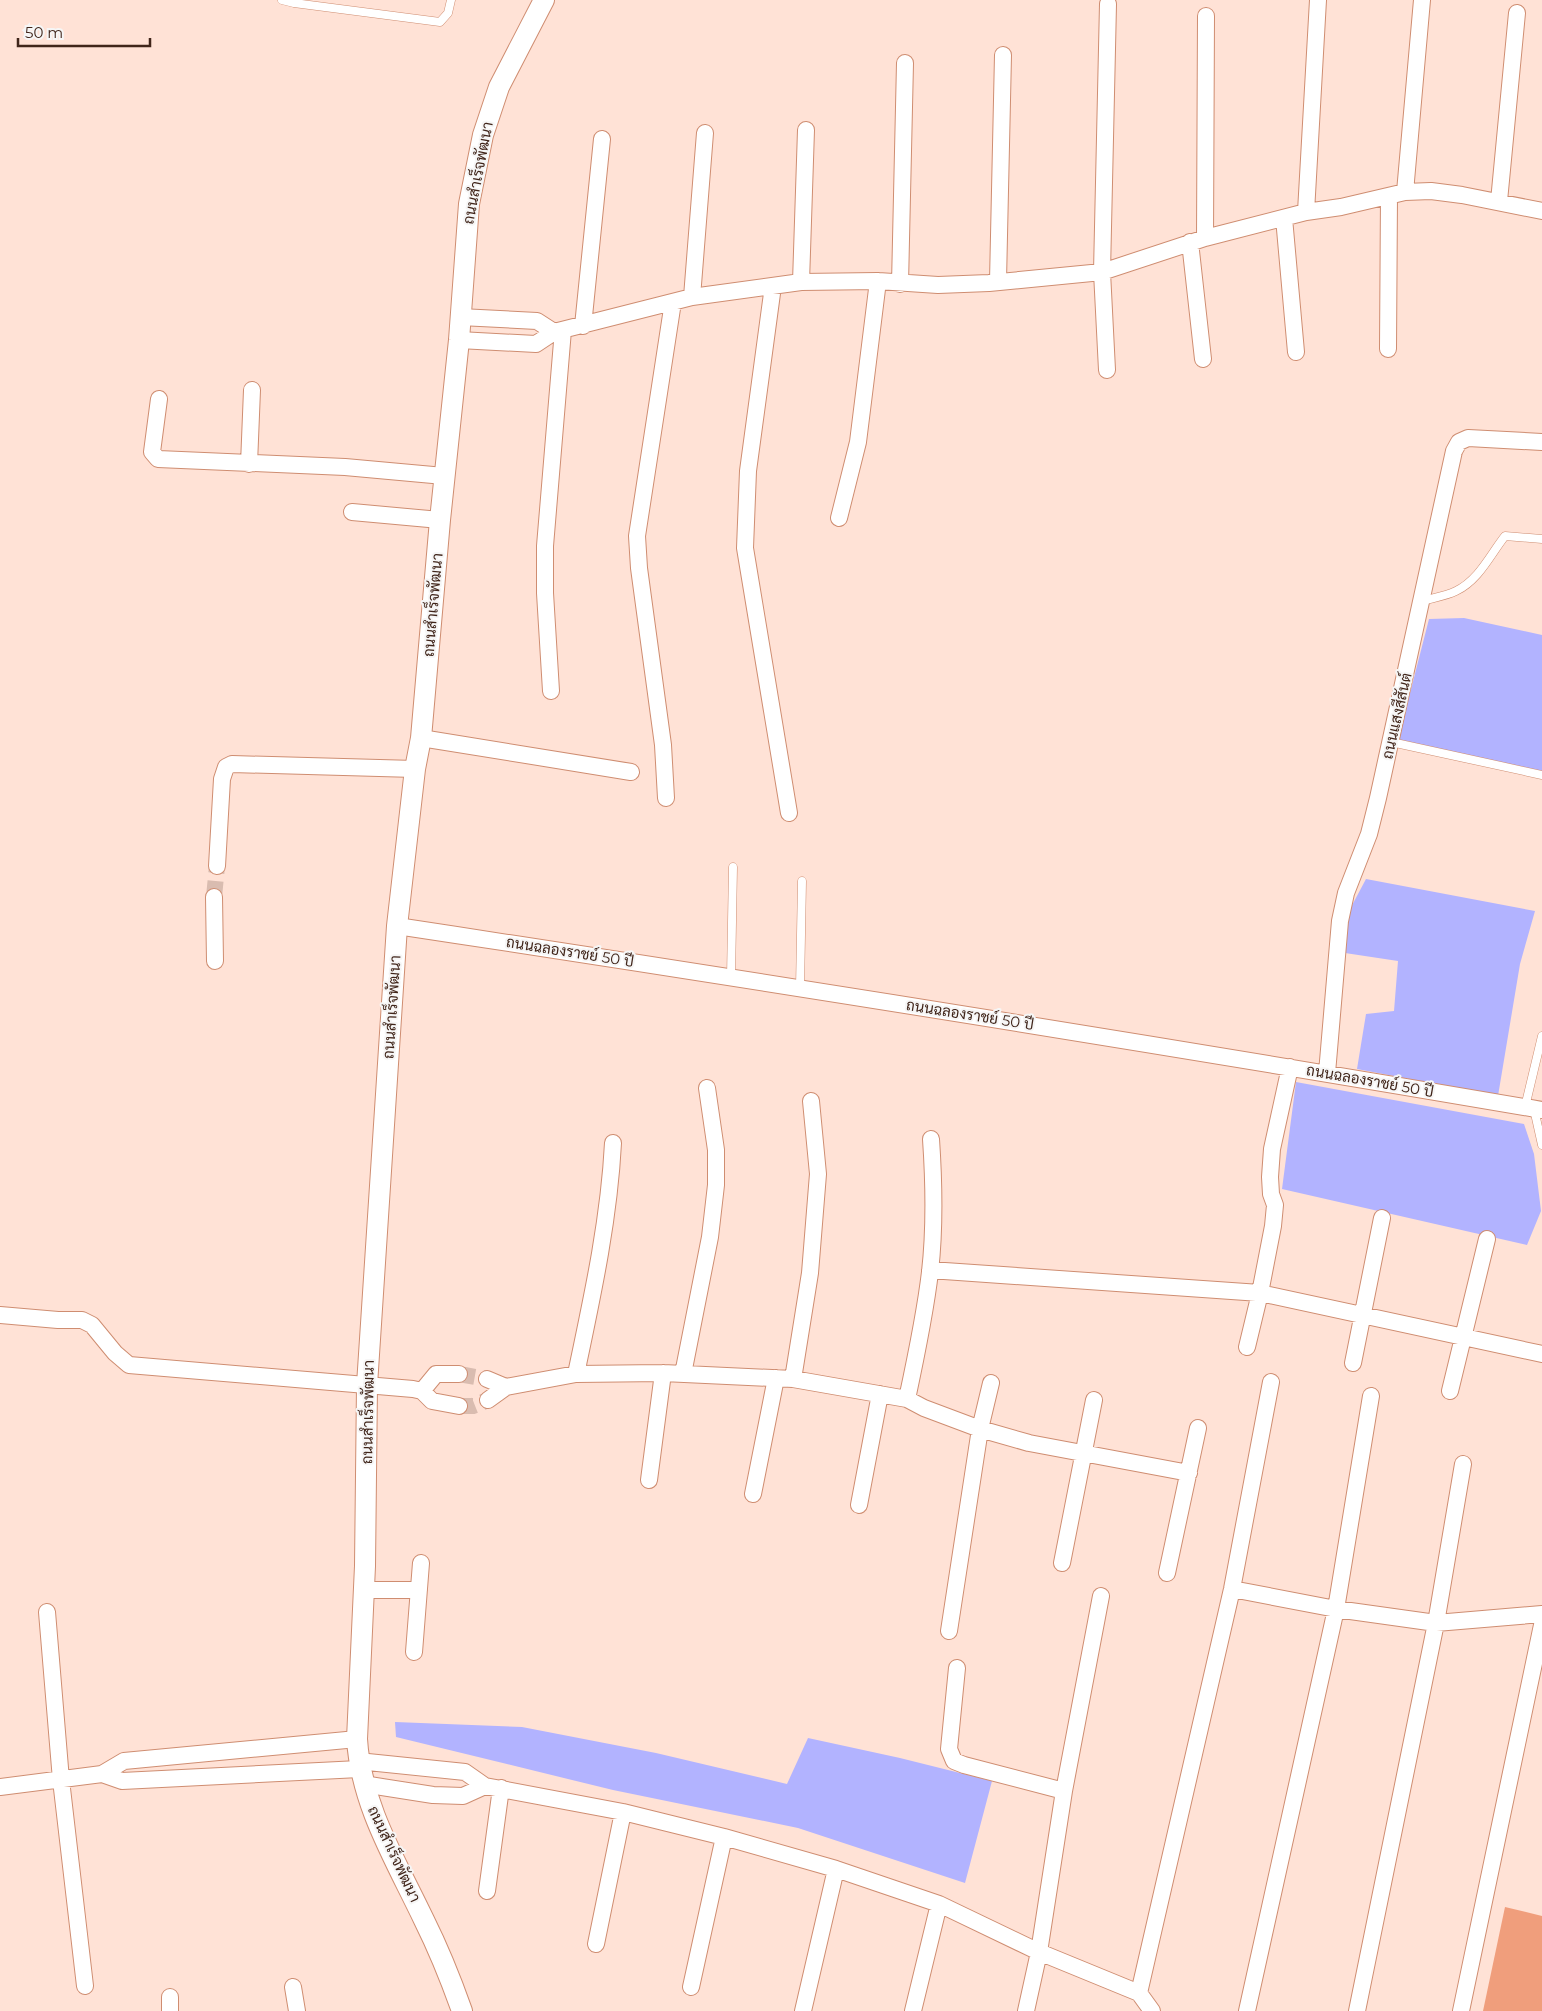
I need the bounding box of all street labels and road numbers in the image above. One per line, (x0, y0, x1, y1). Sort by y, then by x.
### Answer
street label: ถนนสำเร็จพัฒนา (457, 120, 497, 226)
street label: ถนนสำเร็จพัฒนา (418, 552, 447, 658)
street label: ถนนแสงสีสันต์ (1377, 671, 1416, 761)
street label: ถนนฉลองราชย์ 50 ปี (505, 932, 635, 971)
street label: ถนนสำเร็จพัฒนา (377, 954, 405, 1060)
street label: ถนนฉลองราชย์ 50 ปี (905, 995, 1035, 1034)
street label: ถนนฉลองราชย์ 50 ปี (1305, 1060, 1435, 1101)
street label: ถนนสำเร็จพัฒนา (356, 1360, 378, 1464)
street label: ถนนสำเร็จพัฒนา (364, 1802, 426, 1905)

